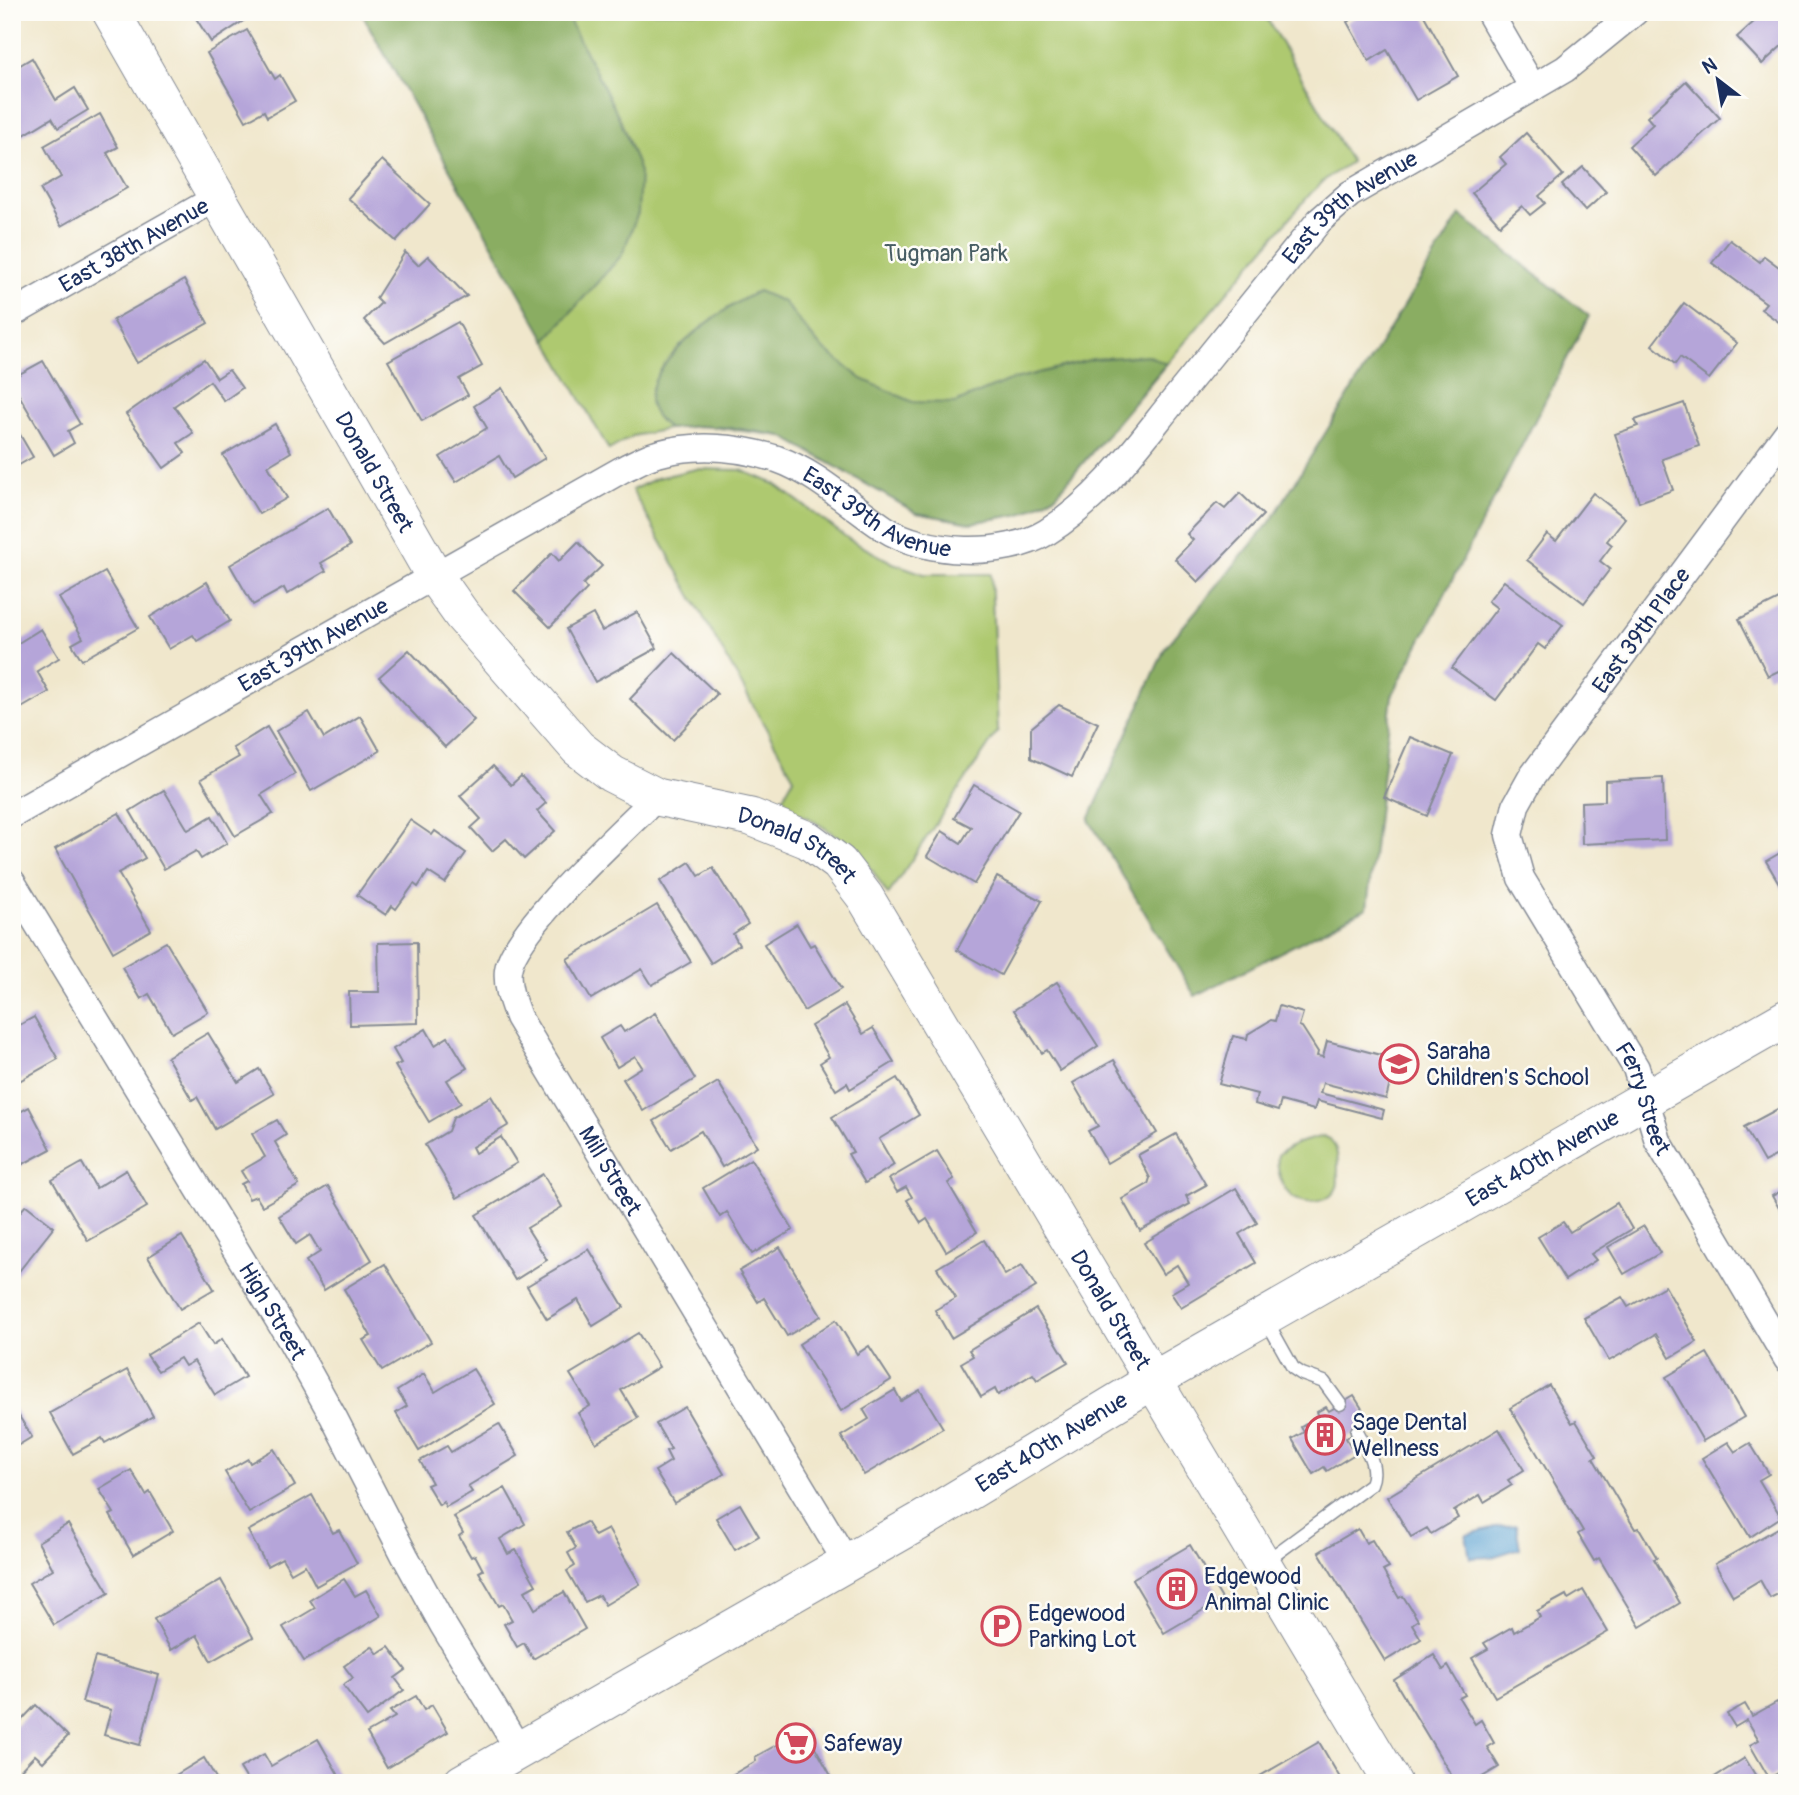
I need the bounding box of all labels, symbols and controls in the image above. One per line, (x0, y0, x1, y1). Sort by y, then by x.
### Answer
north arrow (1684, 46, 1754, 116)
text: N (1698, 53, 1722, 80)
street label: East 39th Avenue (1276, 144, 1423, 270)
street label: East 38th Avenue (54, 191, 215, 299)
park label: Tugman Park (884, 239, 1008, 268)
street label: Donald Street (328, 406, 421, 538)
street label: East 39th Avenue (797, 460, 954, 564)
street label: East 39th Place (1586, 561, 1697, 699)
street label: East 39th Avenue (233, 591, 394, 699)
street label: Donald Street (735, 801, 864, 890)
place label: Saraha Children's School (1426, 1037, 1590, 1092)
street label: Ferry Street (1609, 1037, 1677, 1161)
school or university icon: Saraha Children's School (1378, 1043, 1420, 1085)
street label: East 40th Avenue (1460, 1103, 1625, 1214)
street label: Mill Street (572, 1121, 648, 1221)
street label: Donald Street (1064, 1245, 1158, 1376)
street label: High Street (232, 1257, 313, 1366)
street label: East 40th Avenue (970, 1385, 1133, 1499)
place label: Sage Dental Wellness (1352, 1408, 1468, 1463)
building icon: Sage Dental Wellness (1304, 1414, 1346, 1456)
place label: Edgewood Animal Clinic (1204, 1562, 1329, 1617)
building icon: Edgewood Animal Clinic (1156, 1568, 1198, 1610)
place label: Edgewood Parking Lot (1028, 1599, 1137, 1654)
parking icon: Edgewood Parking Lot (980, 1605, 1022, 1647)
supermarket icon: Safeway (775, 1722, 817, 1764)
place label: Safeway (823, 1729, 903, 1758)

